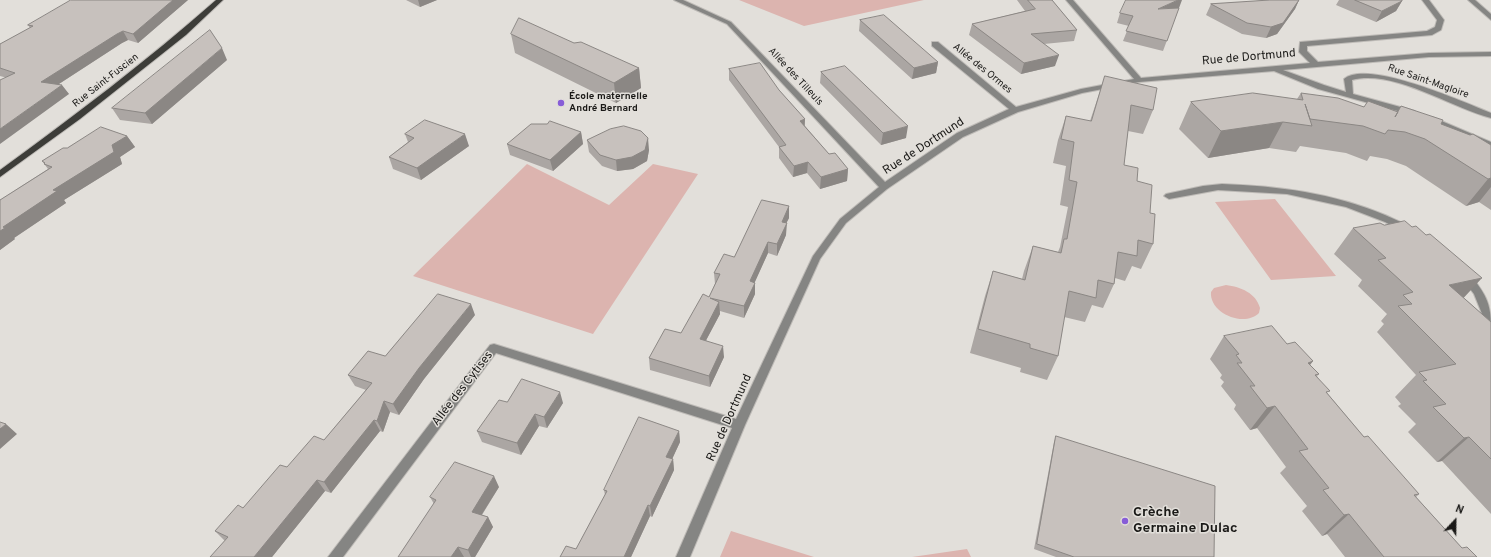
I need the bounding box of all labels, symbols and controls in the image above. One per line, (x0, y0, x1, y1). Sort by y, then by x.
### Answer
street label: Allée des Ormes (950, 41, 1014, 97)
street label: Allée des Tilleuls (765, 45, 825, 109)
street label: Rue de Dortmund (1202, 47, 1296, 69)
street label: Rue Saint-Fuscien (71, 52, 141, 110)
street label: Rue Saint-Magloire (1386, 63, 1470, 101)
place label: École maternelle André Bernard (569, 91, 648, 114)
marker: École maternelle André Bernard (556, 98, 566, 108)
street label: Rue de Dortmund (881, 115, 967, 179)
street label: Allée des Cytises (429, 349, 497, 429)
street label: Rue de Dortmund (704, 372, 756, 464)
north arrow (1435, 501, 1475, 541)
text: N (1453, 502, 1466, 518)
place label: Crèche Germaine Dulac (1133, 505, 1237, 538)
marker: Crèche Germaine Dulac (1120, 516, 1130, 526)

